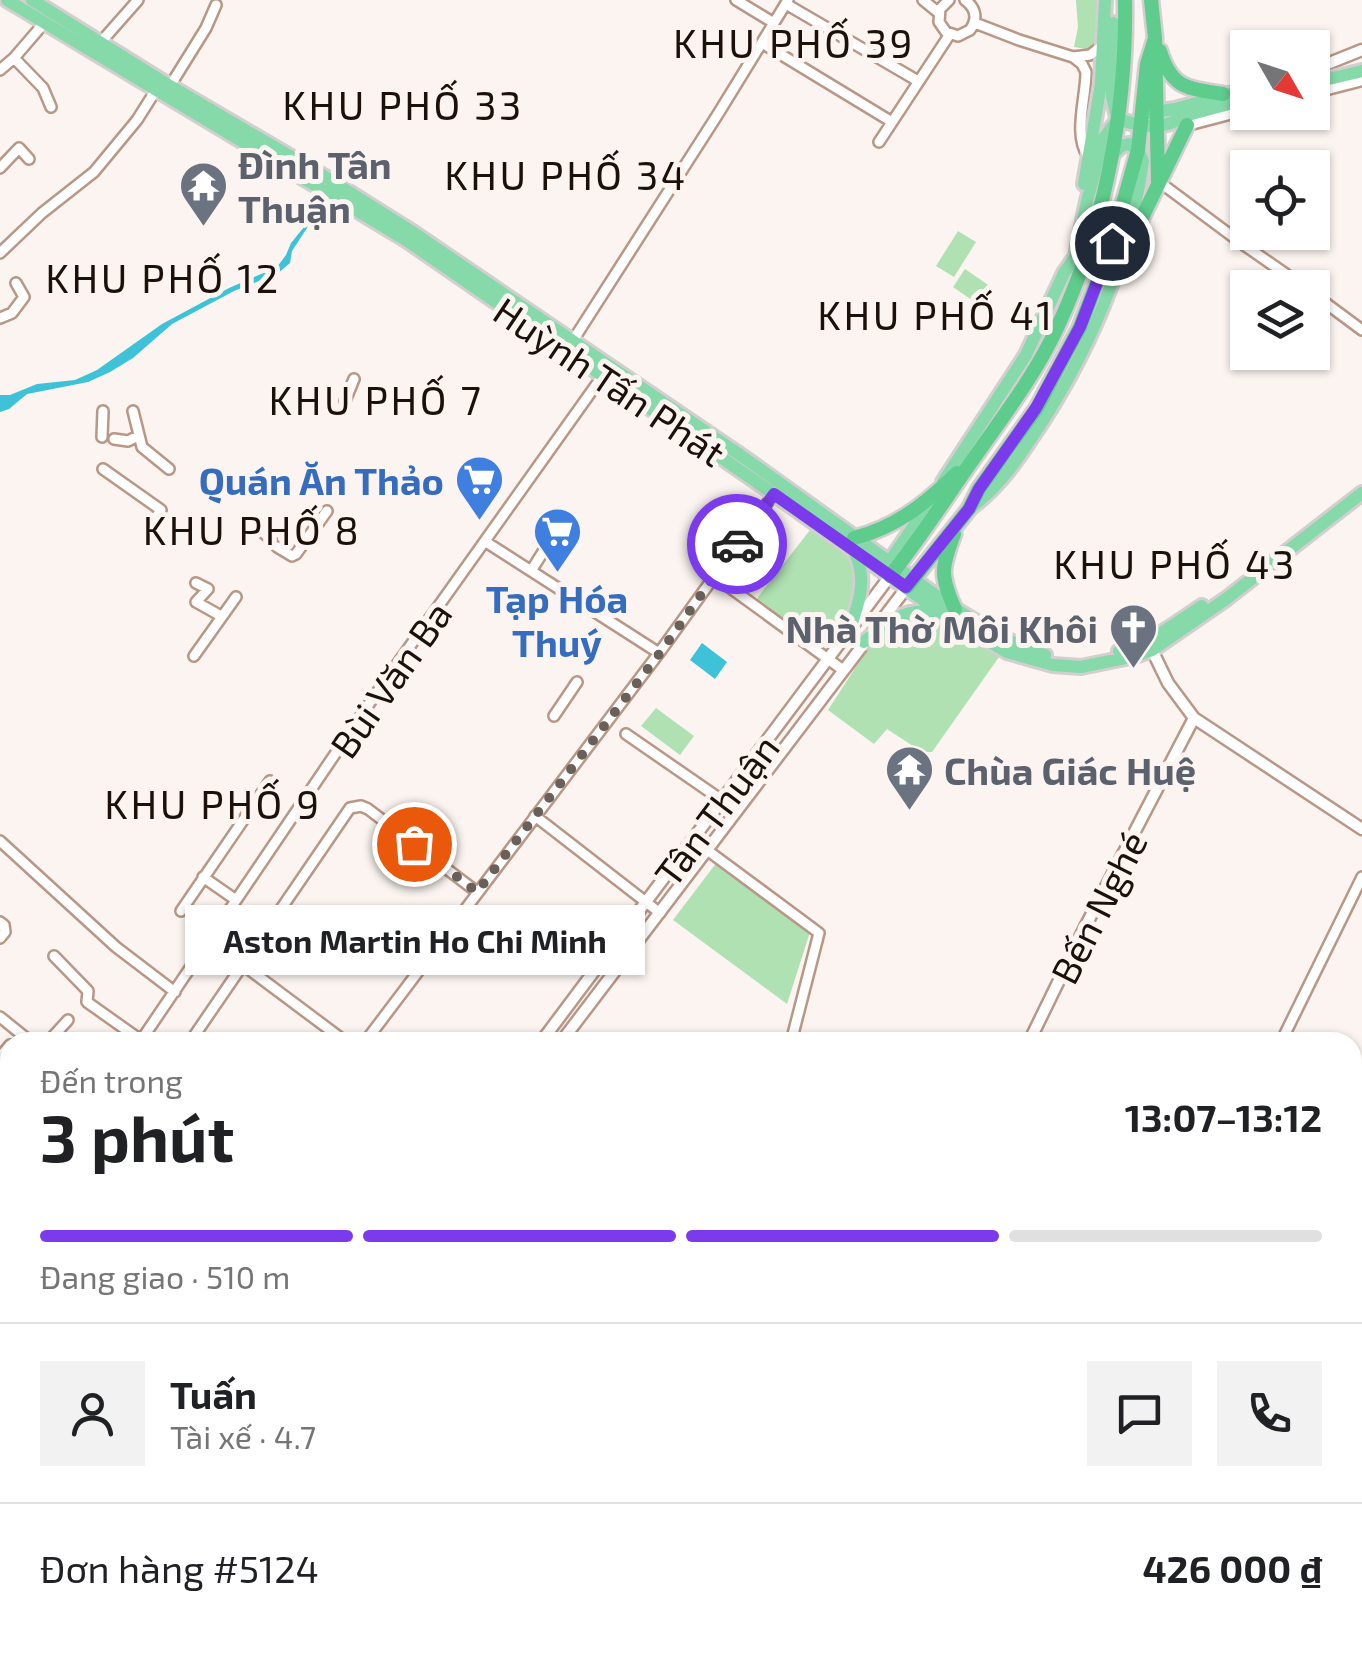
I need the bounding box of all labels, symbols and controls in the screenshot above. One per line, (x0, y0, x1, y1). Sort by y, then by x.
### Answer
district label: KHU PHỐ 39 (673, 17, 915, 66)
north arrow (1230, 30, 1330, 130)
map controls (1230, 30, 1330, 370)
district label: KHU PHỐ 33 (282, 79, 524, 128)
place label: Đình Tân Thuận (238, 141, 392, 231)
district label: KHU PHỐ 34 (444, 149, 688, 198)
button: locate (1230, 150, 1330, 250)
temple icon: Đình Tân Thuận (177, 160, 229, 228)
pin (1070, 201, 1155, 286)
icon: home (1085, 216, 1140, 271)
district label: KHU PHỐ 12 (45, 252, 281, 301)
button: layers (1230, 270, 1330, 370)
street label: Huỳnh Tấn Phát (486, 287, 734, 475)
district label: KHU PHỐ 41 (817, 289, 1055, 338)
district label: KHU PHỐ 7 (269, 374, 483, 423)
supermarket icon: Quán Ăn Thảo (453, 454, 505, 522)
place label: Quán Ăn Thảo (199, 457, 444, 504)
courier (687, 494, 787, 594)
district label: KHU PHỐ 8 (143, 504, 361, 553)
supermarket icon: Tạp Hóa Thuý (531, 506, 583, 574)
icon: car (710, 517, 765, 572)
district label: KHU PHỐ 43 (1053, 538, 1297, 587)
place label: Tạp Hóa Thuý (486, 575, 628, 665)
street label: Bùi Văn Ba (320, 592, 460, 766)
church icon: Nhà Thờ Môi Khôi (1107, 602, 1159, 670)
place label: Nhà Thờ Môi Khôi (786, 605, 1098, 651)
street label: Tân Thuận (644, 725, 788, 895)
temple icon: Chùa Giác Huệ (883, 744, 935, 812)
place label: Chùa Giác Huệ (944, 747, 1196, 793)
district label: KHU PHỐ 9 (104, 778, 322, 827)
pin (372, 802, 457, 887)
icon: bag (387, 817, 442, 872)
street label: Bến Nghé (1040, 823, 1156, 991)
callout: Aston Martin Ho Chi Minh (184, 904, 644, 974)
text: Aston Martin Ho Chi Minh (223, 921, 607, 959)
text: Đến trong (40, 1061, 183, 1099)
text: 13:07–13:12 (1125, 1094, 1322, 1140)
text: 3 phút (40, 1097, 234, 1175)
text: Đang giao · 510 m (40, 1257, 290, 1295)
button: person (40, 1361, 145, 1466)
button: chat (1087, 1361, 1192, 1466)
button: phone (1217, 1361, 1322, 1466)
text: Tuấn (170, 1371, 257, 1417)
text: Tài xế · 4.7 (170, 1417, 316, 1455)
text: Đơn hàng #5124 (40, 1545, 319, 1591)
text: 426 000 ₫ (1142, 1545, 1322, 1591)

